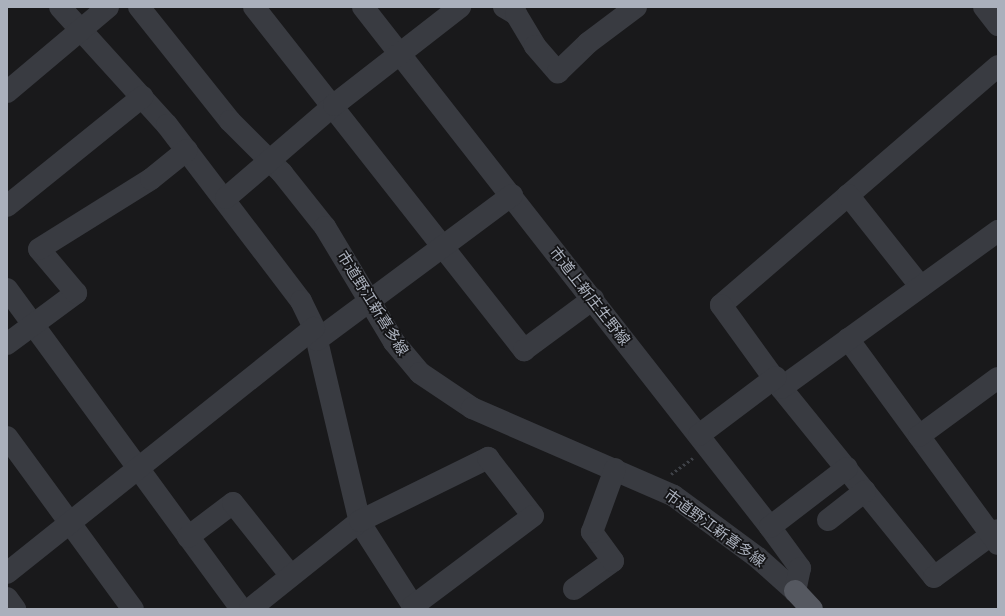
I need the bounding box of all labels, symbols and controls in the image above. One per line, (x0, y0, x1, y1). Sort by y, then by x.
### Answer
street label: 市道上新庄生野線 (546, 243, 634, 349)
street label: 市道野江新喜多線 (334, 247, 412, 359)
street label: 市道野江新喜多線 (661, 485, 769, 571)

